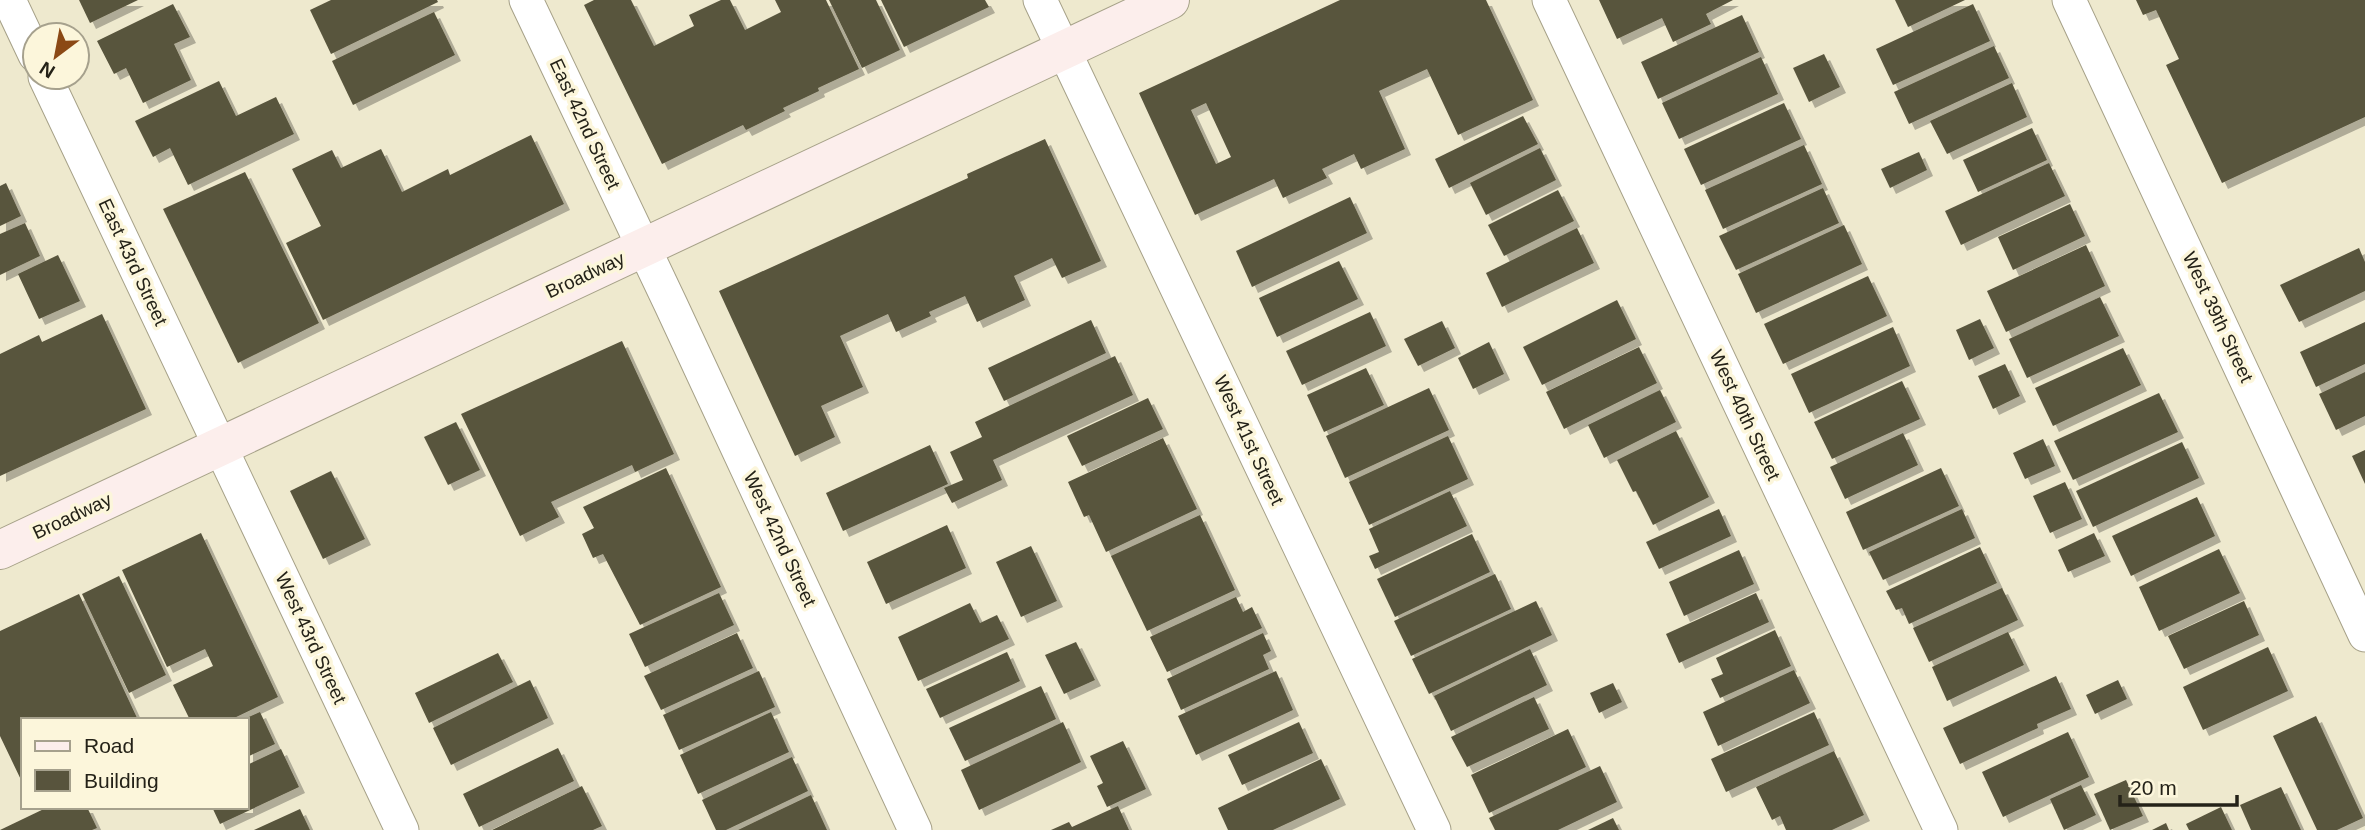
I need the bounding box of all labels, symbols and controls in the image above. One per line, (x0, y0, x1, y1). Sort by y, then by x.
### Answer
north arrow (21, 21, 91, 91)
street label: East 42nd Street (546, 55, 625, 193)
text: N (36, 57, 59, 83)
street label: East 43rd Street (94, 195, 172, 329)
street label: Broadway (542, 247, 628, 302)
street label: West 39th Street (2179, 249, 2258, 386)
street label: West 40th Street (1706, 347, 1785, 484)
street label: West 41st Street (1210, 372, 1288, 509)
street label: West 42nd Street (740, 468, 821, 610)
street label: Broadway (29, 488, 115, 543)
street label: West 43rd Street (271, 569, 351, 708)
legend (21, 718, 248, 809)
text: Road (84, 734, 134, 757)
scale bar (2120, 764, 2237, 808)
text: Building (84, 769, 159, 792)
text: 20 m (2130, 776, 2177, 799)

